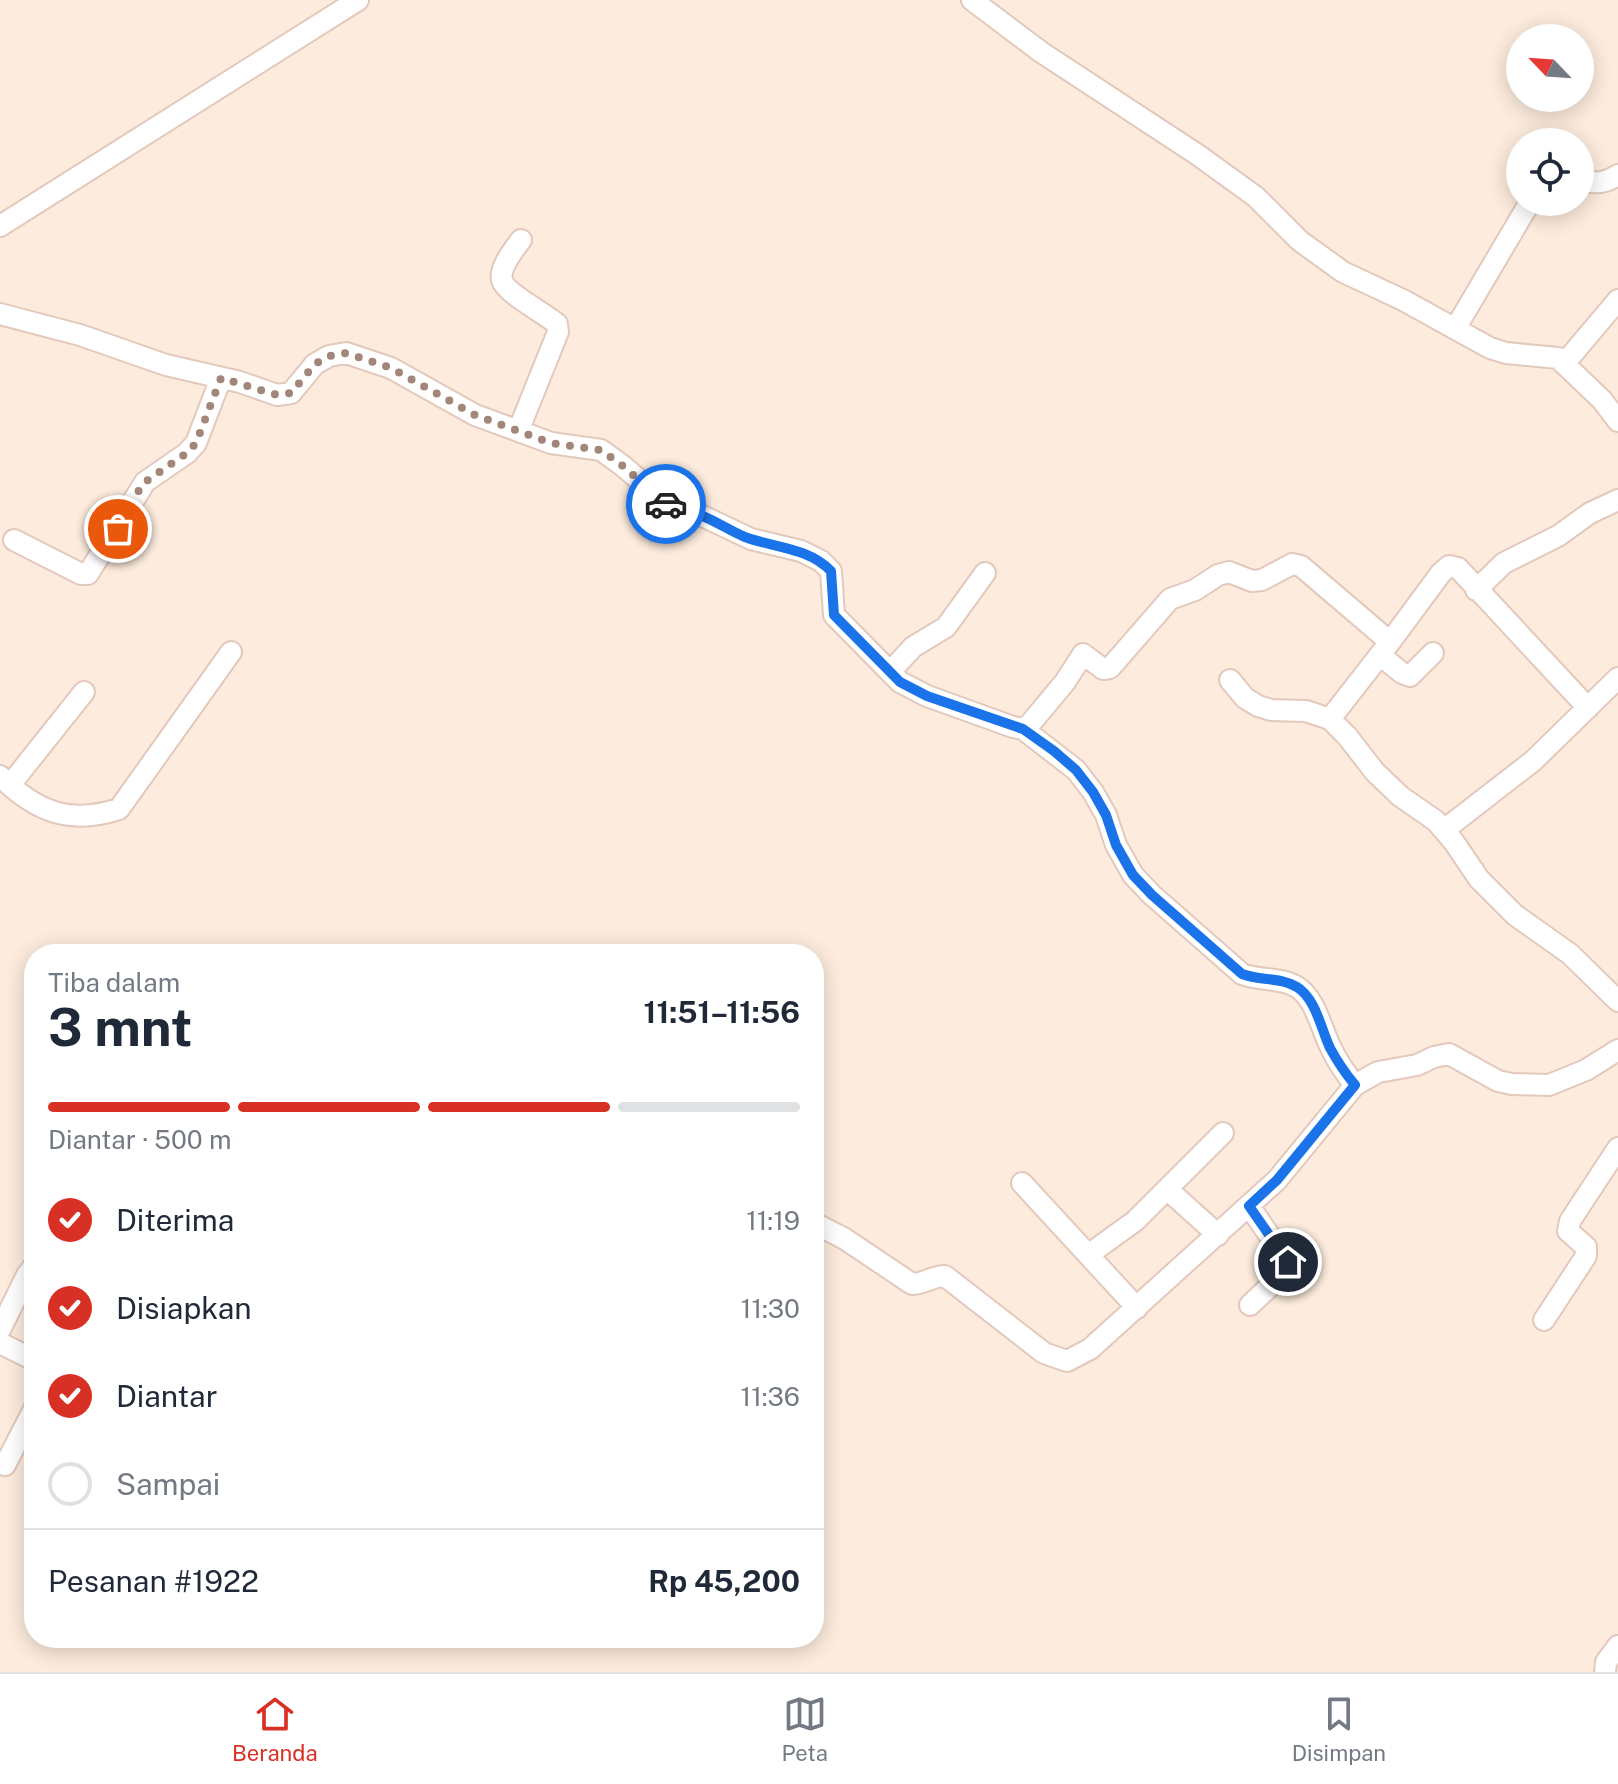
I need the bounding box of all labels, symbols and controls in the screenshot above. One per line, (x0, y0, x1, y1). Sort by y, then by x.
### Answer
north arrow (1506, 24, 1594, 112)
map controls (1506, 24, 1594, 216)
button: locate (1506, 128, 1594, 216)
courier (626, 464, 706, 544)
icon: car (644, 482, 688, 526)
pin (84, 495, 152, 563)
icon: bag (96, 507, 140, 551)
text: Tiba dalam (48, 967, 180, 998)
text: 11:51–11:56 (644, 994, 800, 1030)
text: 3 mnt (48, 997, 192, 1058)
text: Diantar · 500 m (48, 1124, 231, 1155)
icon: check (48, 1198, 92, 1242)
text: Diterima (116, 1202, 234, 1238)
text: 11:19 (746, 1205, 800, 1236)
pin (1254, 1228, 1322, 1296)
icon: home (1266, 1240, 1310, 1284)
icon: check (48, 1286, 92, 1330)
text: Disiapkan (116, 1290, 252, 1326)
text: 11:30 (741, 1293, 800, 1324)
icon: check (48, 1374, 92, 1418)
text: Diantar (116, 1378, 217, 1414)
text: 11:36 (741, 1381, 800, 1412)
text: Sampai (116, 1466, 220, 1502)
text: Pesanan #1922 (48, 1563, 259, 1599)
text: Rp 45,200 (648, 1563, 800, 1599)
tab: Beranda (232, 1692, 318, 1766)
tab: Peta (781, 1692, 828, 1766)
tab: Disimpan (1292, 1692, 1386, 1766)

